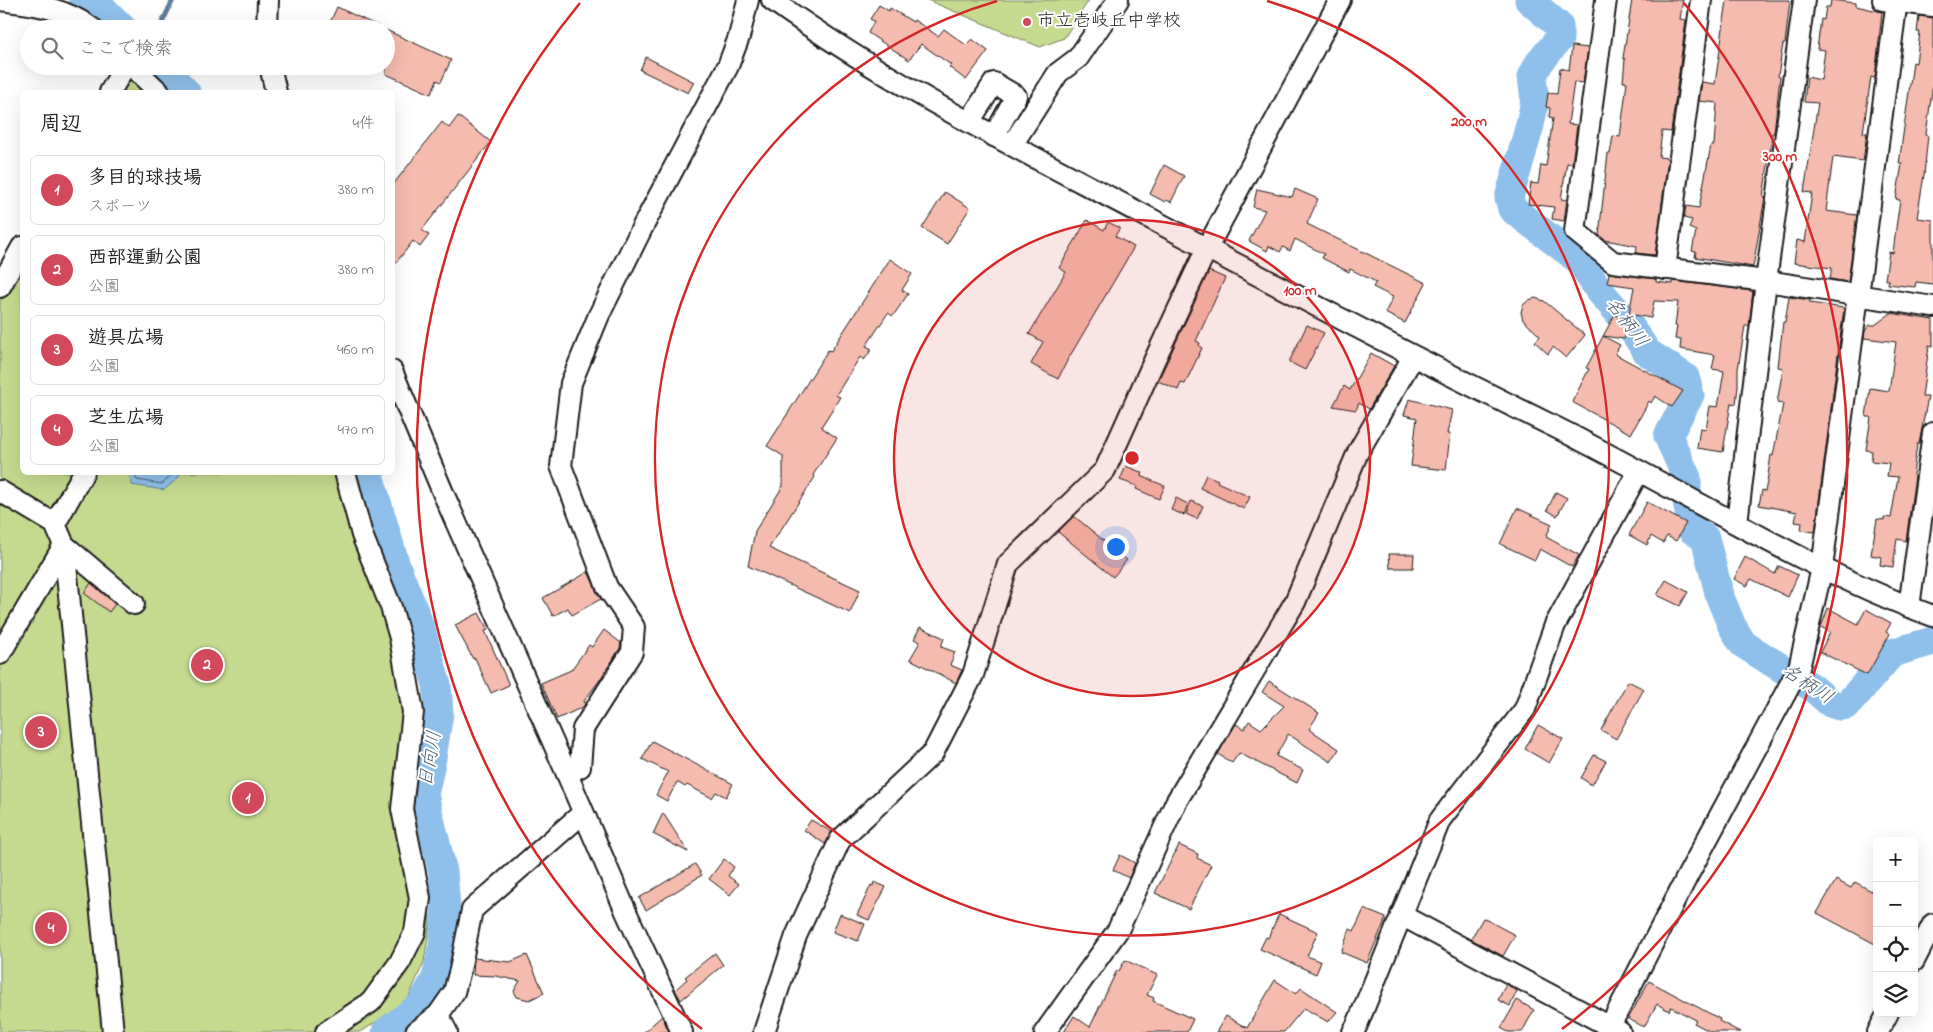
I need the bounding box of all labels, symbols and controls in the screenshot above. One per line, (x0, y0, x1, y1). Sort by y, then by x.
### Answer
place label: 市立壱岐丘中学校 (1037, 9, 1181, 35)
marker: 市立壱岐丘中学校 (1021, 16, 1033, 28)
search box (20, 20, 395, 75)
icon: search (38, 34, 66, 62)
text: ここで検索 (78, 36, 173, 63)
text: 周辺 (40, 110, 82, 140)
text: 200 m (1450, 111, 1487, 133)
text: 4件 (352, 112, 375, 136)
text: 300 m (1762, 146, 1798, 168)
text: 多目的球技場 (88, 165, 202, 192)
text: 1 (54, 178, 60, 202)
text: 380 m (338, 178, 374, 202)
text: スポーツ (88, 195, 152, 219)
text: 西部運動公園 (88, 245, 202, 272)
text: 2 (53, 258, 61, 282)
text: 380 m (338, 258, 374, 282)
text: 公園 (88, 275, 120, 299)
text: 100 m (1283, 280, 1317, 302)
water label: 名柄川 (1598, 292, 1654, 354)
text: 遊具広場 (88, 325, 164, 352)
text: 3 (54, 338, 60, 362)
text: 460 m (337, 338, 374, 362)
text: 公園 (88, 355, 120, 379)
text: 芝生広場 (88, 405, 164, 432)
text: 4 (54, 418, 60, 442)
text: 470 m (337, 418, 374, 442)
text: 公園 (88, 435, 120, 459)
centre of rings (1123, 449, 1141, 467)
your location (1103, 534, 1129, 560)
pin: 2 (191, 646, 223, 684)
water label: 名柄川 (1776, 658, 1838, 712)
pin: 3 (25, 713, 57, 751)
water label: 日向川 (413, 729, 449, 789)
pin: 1 (232, 779, 264, 817)
map controls (1873, 837, 1918, 1017)
button: + (1873, 837, 1918, 882)
button: − (1873, 882, 1918, 927)
pin: 4 (35, 909, 67, 947)
button: locate (1873, 927, 1918, 972)
button: layers (1873, 972, 1918, 1017)

